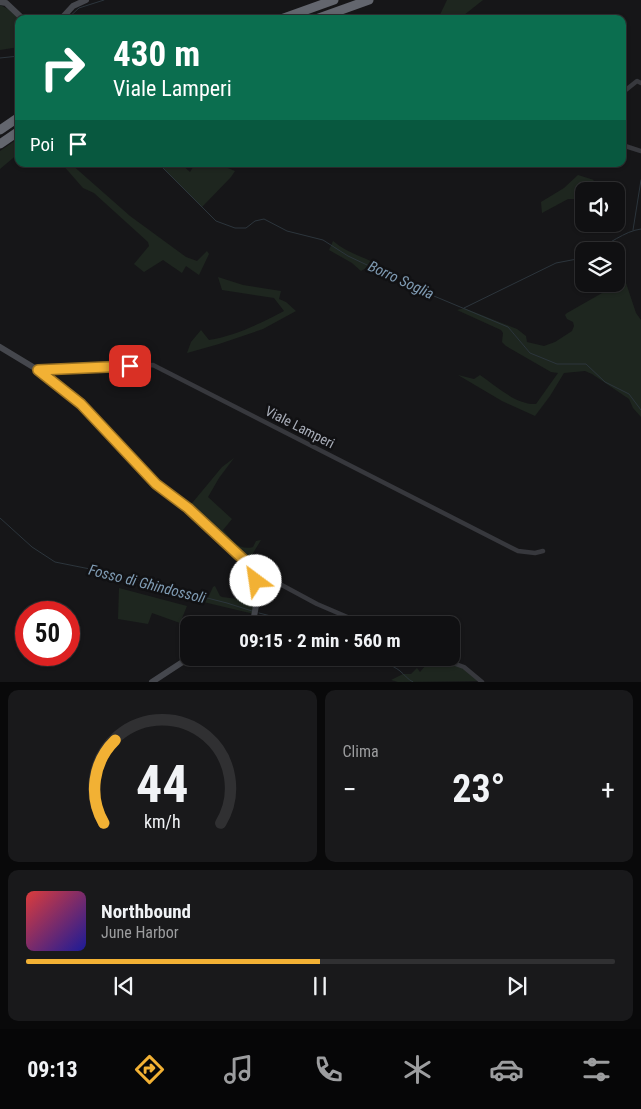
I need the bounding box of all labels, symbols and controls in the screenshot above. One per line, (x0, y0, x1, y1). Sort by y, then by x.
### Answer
text: 430 m (113, 34, 200, 75)
icon: right (30, 35, 95, 100)
text: Viale Lamperi (113, 76, 232, 101)
icon: arrive (64, 130, 92, 158)
text: Poi (30, 133, 54, 156)
map controls (575, 182, 625, 292)
button: sound (575, 182, 625, 232)
button: layers (575, 242, 625, 292)
water label: Borro Soglia (365, 257, 437, 303)
pin (109, 345, 151, 387)
icon: arrive (116, 352, 144, 380)
street label: Viale Lamperi (263, 403, 337, 451)
position arrow (229, 554, 281, 606)
water label: Fosso di Ghindossoli (87, 561, 208, 607)
speed limit sign: 50 (15, 601, 80, 666)
text: 09:15 · 2 min · 560 m (239, 629, 401, 652)
text: Clima (343, 742, 379, 761)
text: 44 (136, 754, 189, 815)
text: 23° (452, 767, 505, 811)
text: − (343, 773, 357, 806)
text: + (601, 773, 615, 806)
text: km/h (144, 811, 181, 832)
text: Northbound (101, 900, 191, 923)
text: June Harbor (101, 923, 179, 942)
icon: previous (110, 972, 138, 1000)
icon: pause (306, 972, 334, 1000)
icon: next (503, 972, 531, 1000)
icon: directions (132, 1052, 167, 1087)
icon: music (221, 1052, 256, 1087)
icon: phone (311, 1052, 346, 1087)
icon: climate (400, 1052, 435, 1087)
icon: car (489, 1052, 524, 1087)
icon: filters (579, 1052, 614, 1087)
text: 09:13 (27, 1057, 78, 1082)

